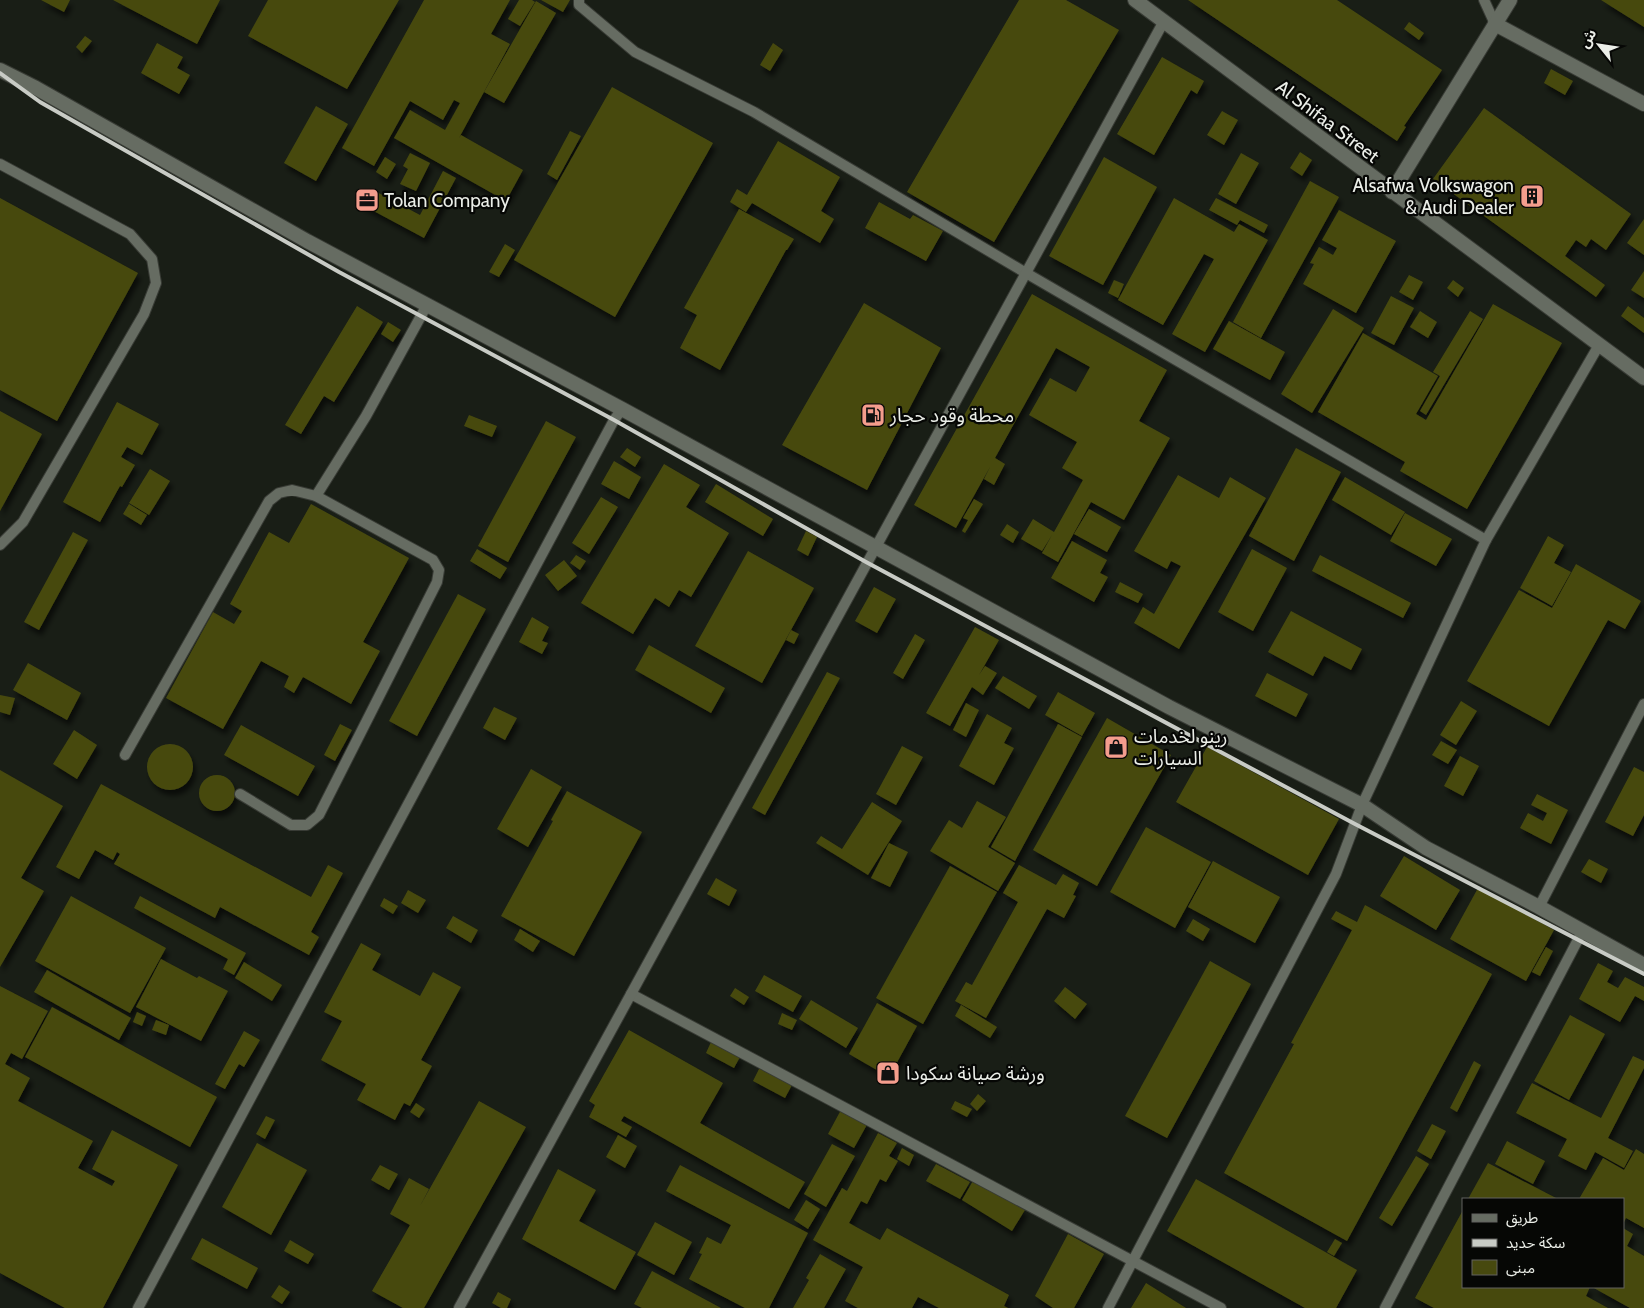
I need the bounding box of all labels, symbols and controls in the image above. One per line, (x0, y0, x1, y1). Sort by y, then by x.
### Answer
north arrow (1574, 20, 1624, 70)
text: ش (1575, 26, 1600, 51)
street label: Al Shifaa Street (1272, 75, 1384, 168)
place label: Alsafwa Volkswagon & Audi Dealer (1353, 174, 1514, 219)
building icon: Alsafwa Volkswagon & Audi Dealer (1519, 183, 1545, 209)
office icon: Tolan Company (354, 187, 380, 213)
place label: Tolan Company (384, 189, 510, 212)
fuel station icon: محطة وقود حجار (860, 402, 886, 428)
place label: محطة وقود حجار (889, 404, 1014, 427)
place label: رينو لخدمات السيارات (1134, 725, 1227, 770)
shop icon: رينو لخدمات السيارات (1103, 734, 1129, 760)
shop icon: ورشة صيانة سكودا (875, 1060, 901, 1086)
place label: ورشة صيانة سكودا (906, 1062, 1045, 1085)
legend (1462, 1198, 1624, 1288)
text: طريق (1506, 1209, 1538, 1228)
text: سكة حديد (1506, 1234, 1566, 1252)
text: مبنى (1506, 1259, 1535, 1277)

